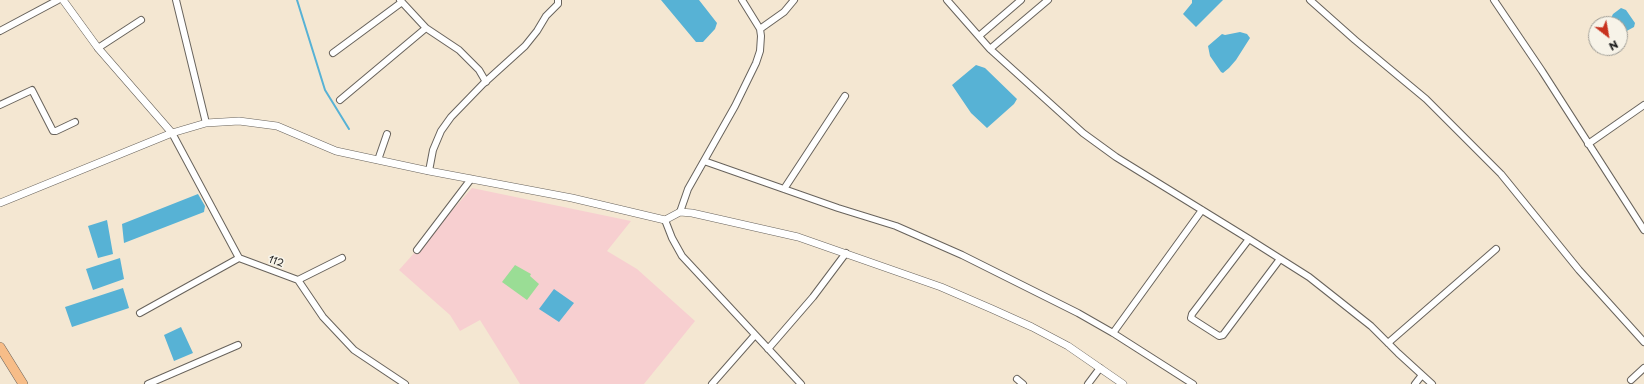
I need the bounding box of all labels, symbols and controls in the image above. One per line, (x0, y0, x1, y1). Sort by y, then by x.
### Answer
north arrow (1588, 16, 1628, 56)
text: N (1606, 36, 1622, 55)
street label: 112 (267, 254, 285, 270)

